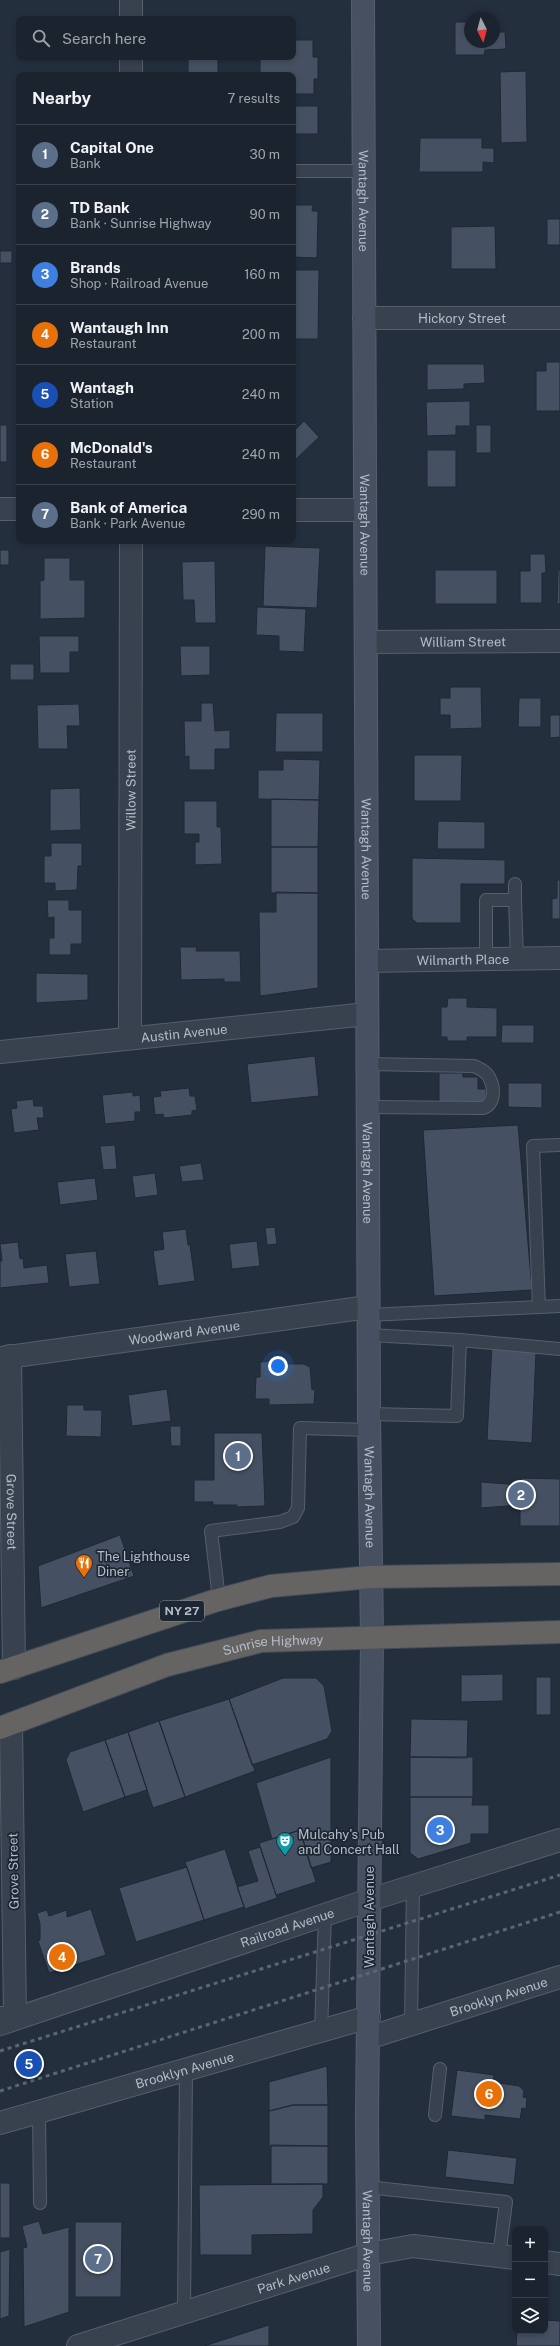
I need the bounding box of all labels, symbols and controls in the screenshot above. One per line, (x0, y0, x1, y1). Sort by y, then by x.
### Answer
north arrow (464, 12, 500, 48)
search box (16, 16, 296, 60)
icon: search (30, 27, 52, 49)
text: Search here (62, 30, 146, 47)
text: Nearby (32, 88, 91, 108)
text: 7 results (227, 91, 280, 106)
text: Capital One (70, 139, 154, 156)
text: 1 (42, 147, 48, 162)
text: 30 m (250, 147, 280, 162)
street label: Wantagh Avenue (356, 150, 371, 252)
text: Bank (70, 156, 101, 171)
text: TD Bank (70, 199, 130, 216)
text: 2 (41, 207, 49, 222)
text: 90 m (250, 207, 280, 222)
text: Bank · Sunrise Highway (70, 216, 212, 231)
text: Brands (70, 259, 121, 276)
text: 3 (41, 267, 49, 282)
text: 160 m (244, 267, 280, 282)
text: Shop · Railroad Avenue (70, 276, 208, 291)
street label: Hickory Street (418, 311, 506, 326)
text: Wantaugh Inn (70, 319, 169, 336)
text: 4 (41, 327, 49, 342)
text: 200 m (242, 327, 280, 342)
text: Restaurant (70, 336, 136, 351)
text: Wantagh (70, 379, 134, 396)
text: 5 (41, 387, 49, 402)
text: 240 m (242, 387, 280, 402)
text: Station (70, 396, 114, 411)
text: McDonald's (70, 439, 153, 456)
text: 6 (41, 447, 49, 462)
text: 240 m (242, 447, 280, 462)
text: Restaurant (70, 456, 136, 471)
street label: Wantagh Avenue (357, 474, 372, 576)
text: Bank of America (70, 499, 187, 516)
text: 7 (41, 507, 49, 522)
text: 290 m (242, 507, 280, 522)
text: Bank · Park Avenue (70, 516, 185, 531)
street label: William Street (420, 634, 506, 650)
street label: Willow Street (123, 749, 139, 831)
street label: Wantagh Avenue (358, 798, 374, 900)
street label: Wilmarth Place (417, 952, 509, 968)
street label: Austin Avenue (140, 1022, 228, 1045)
street label: Wantagh Avenue (360, 1122, 375, 1224)
street label: Woodward Avenue (128, 1318, 241, 1348)
your location (268, 1356, 288, 1376)
pin: 1 (225, 1441, 251, 1471)
street label: Wantagh Avenue (361, 1446, 378, 1548)
street label: Grove Street (4, 1474, 19, 1550)
pin: 2 (508, 1480, 534, 1510)
place label: The Lighthouse Diner (97, 1549, 190, 1579)
restaurant icon: The Lighthouse Diner (74, 1553, 94, 1578)
road number: NY 27 (160, 1601, 204, 1621)
street label: Sunrise Highway (221, 1632, 324, 1658)
pin: 3 (427, 1815, 453, 1845)
place label: Mulcahy's Pub and Concert Hall (298, 1827, 400, 1857)
theatre icon: Mulcahy's Pub and Concert Hall (275, 1831, 295, 1856)
street label: Grove Street (5, 1833, 22, 1909)
street label: Wantagh Avenue (362, 1866, 377, 1968)
street label: Railroad Avenue (238, 1905, 336, 1951)
pin: 4 (49, 1942, 75, 1972)
street label: Brooklyn Avenue (448, 1974, 549, 2020)
pin: 5 (16, 2049, 42, 2079)
street label: Brooklyn Avenue (134, 2049, 236, 2092)
pin: 6 (476, 2079, 502, 2109)
street label: Wantagh Avenue (360, 2190, 376, 2292)
map controls (512, 2226, 548, 2334)
button: + (512, 2226, 548, 2262)
pin: 7 (85, 2244, 111, 2274)
street label: Park Avenue (255, 2260, 332, 2297)
button: − (512, 2262, 548, 2298)
button: layers (512, 2298, 548, 2334)

